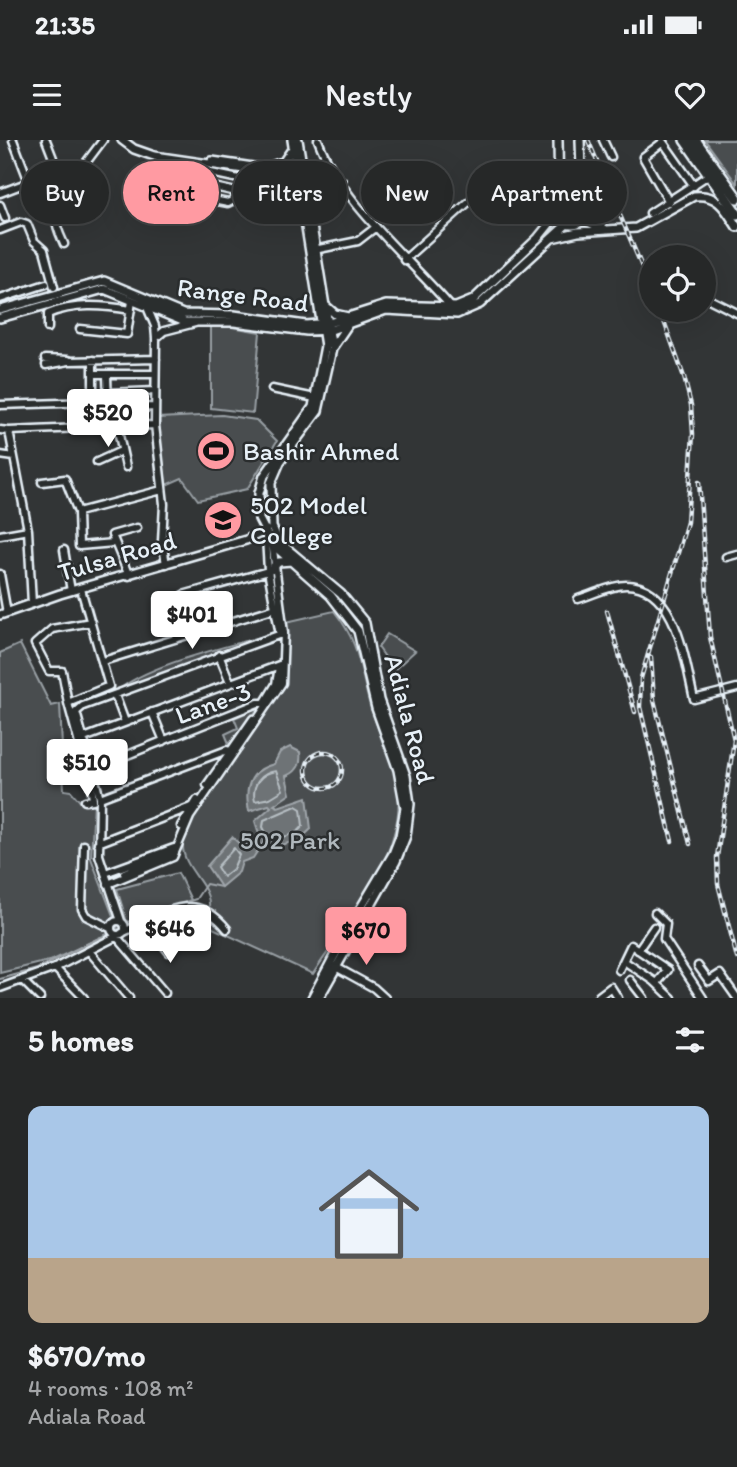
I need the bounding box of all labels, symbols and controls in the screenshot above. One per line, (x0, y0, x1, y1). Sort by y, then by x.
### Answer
text: 21:35 (35, 9, 95, 41)
icon: menu (28, 76, 66, 114)
text: Nestly (325, 76, 412, 114)
icon: heart (671, 76, 709, 114)
chip: Buy (21, 161, 109, 224)
chip: Rent (123, 161, 219, 224)
chip: Filters (233, 161, 347, 224)
chip: New (361, 161, 453, 224)
chip: Apartment (467, 161, 627, 224)
map controls (639, 245, 716, 322)
button: locate (639, 245, 716, 322)
street label: Range Road (175, 271, 311, 319)
pin: $520 (67, 390, 149, 449)
text: $520 (83, 398, 133, 426)
sports icon: Bashir Ahmed (195, 430, 237, 472)
place label: Bashir Ahmed (243, 435, 399, 467)
place label: 502 Model College (250, 489, 367, 551)
school or university icon: 502 Model College (202, 499, 244, 541)
street label: Tulsa Road (54, 524, 180, 588)
pin: $401 (151, 592, 233, 651)
text: $401 (167, 600, 217, 628)
street label: Adiala Road (377, 651, 443, 787)
street label: Lane-3 (171, 675, 255, 731)
pin: $510 (46, 740, 128, 799)
text: $510 (63, 748, 111, 776)
park label: 502 Park (240, 824, 340, 856)
pin: $646 (129, 906, 211, 965)
pin: $670 (325, 908, 407, 967)
text: $646 (145, 914, 195, 942)
text: $670 (341, 916, 391, 944)
icon: filters (671, 1021, 709, 1059)
text: 5 homes (28, 1022, 134, 1059)
icon: home (306, 1151, 432, 1277)
text: $670/mo (28, 1337, 146, 1374)
text: 4 rooms · 108 m² (28, 1374, 193, 1402)
text: Adiala Road (28, 1402, 146, 1430)

